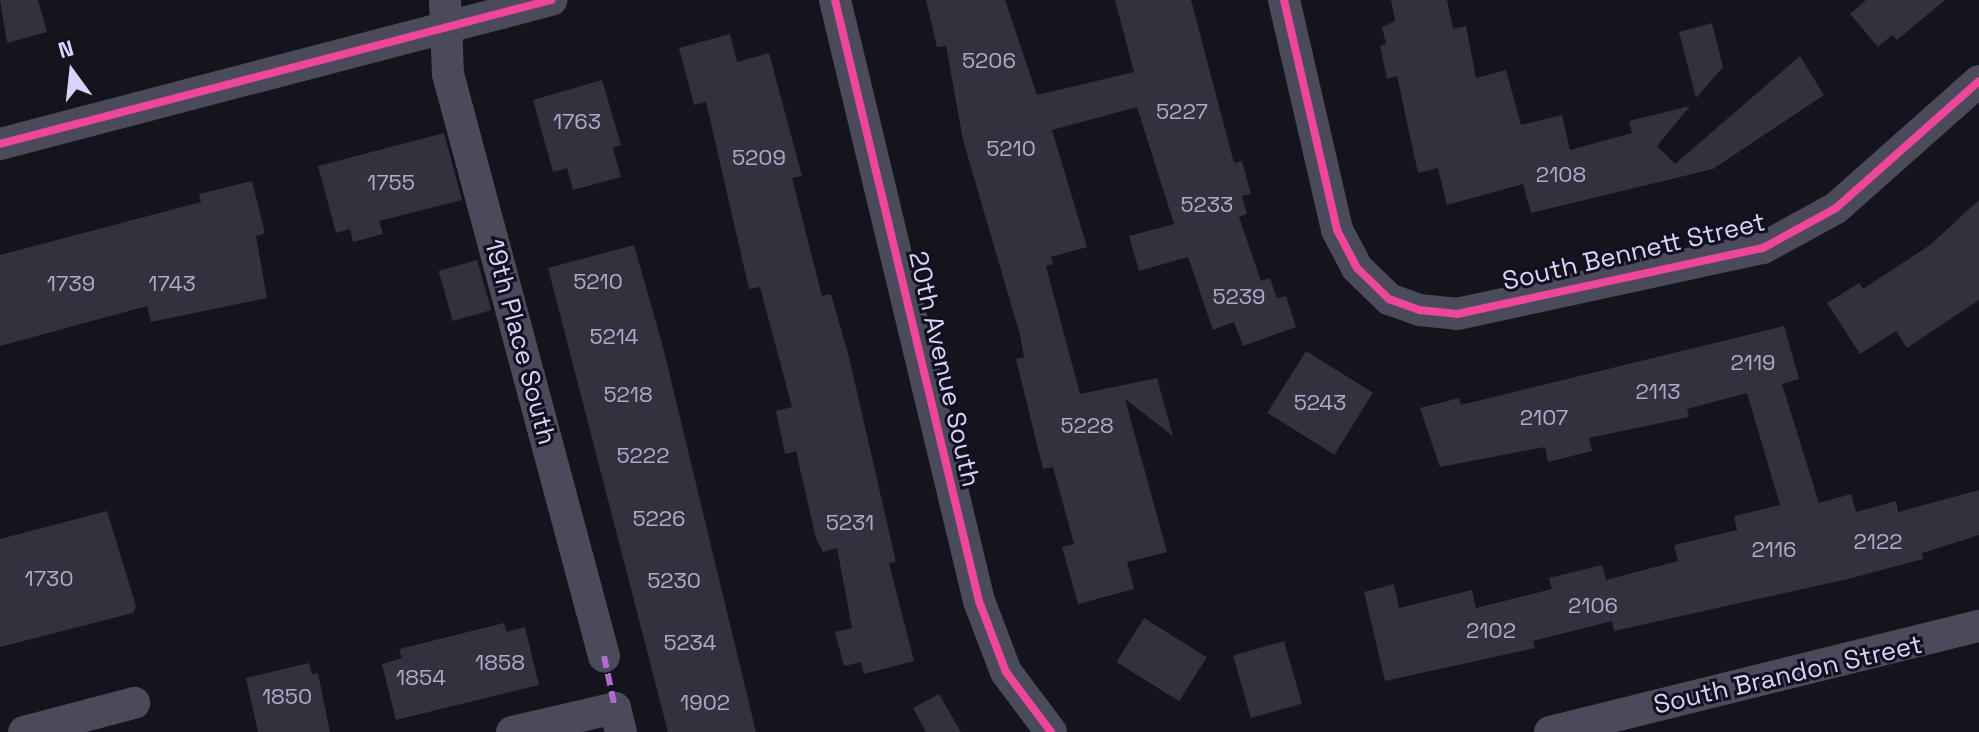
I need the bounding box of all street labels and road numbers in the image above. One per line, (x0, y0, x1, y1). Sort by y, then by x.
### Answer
street label: South Bennett Street (1500, 207, 1768, 297)
street label: 19th Place South (478, 236, 562, 448)
street label: 20th Avenue South (902, 248, 986, 490)
street label: South Brandon Street (1651, 629, 1925, 721)

